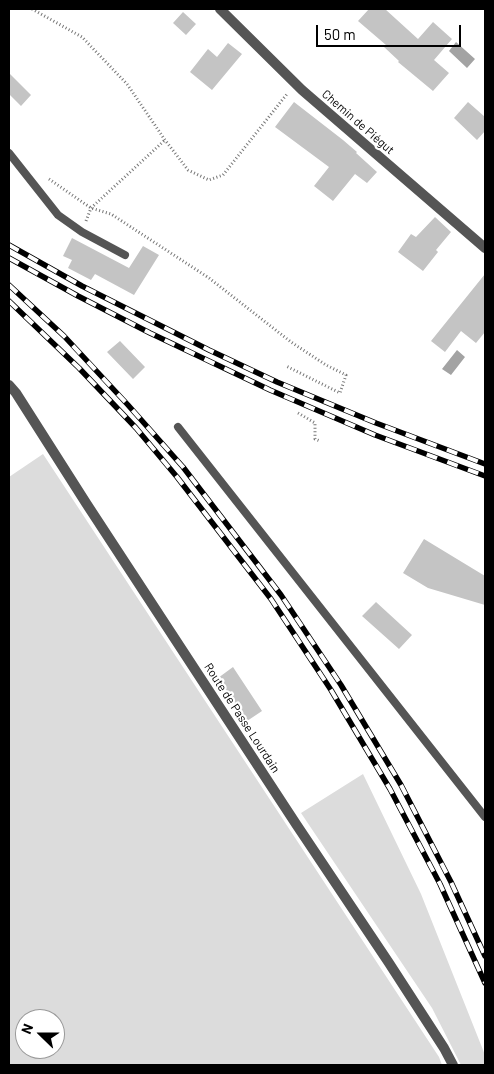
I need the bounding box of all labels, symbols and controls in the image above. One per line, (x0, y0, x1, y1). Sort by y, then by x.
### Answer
scale bar (319, 15, 464, 47)
text: 50 m (324, 25, 356, 43)
street label: Chemin de Piégut (319, 87, 397, 157)
street label: Route de Passe Lourdain (201, 660, 283, 776)
north arrow (15, 1009, 65, 1059)
text: N (17, 1021, 36, 1036)

